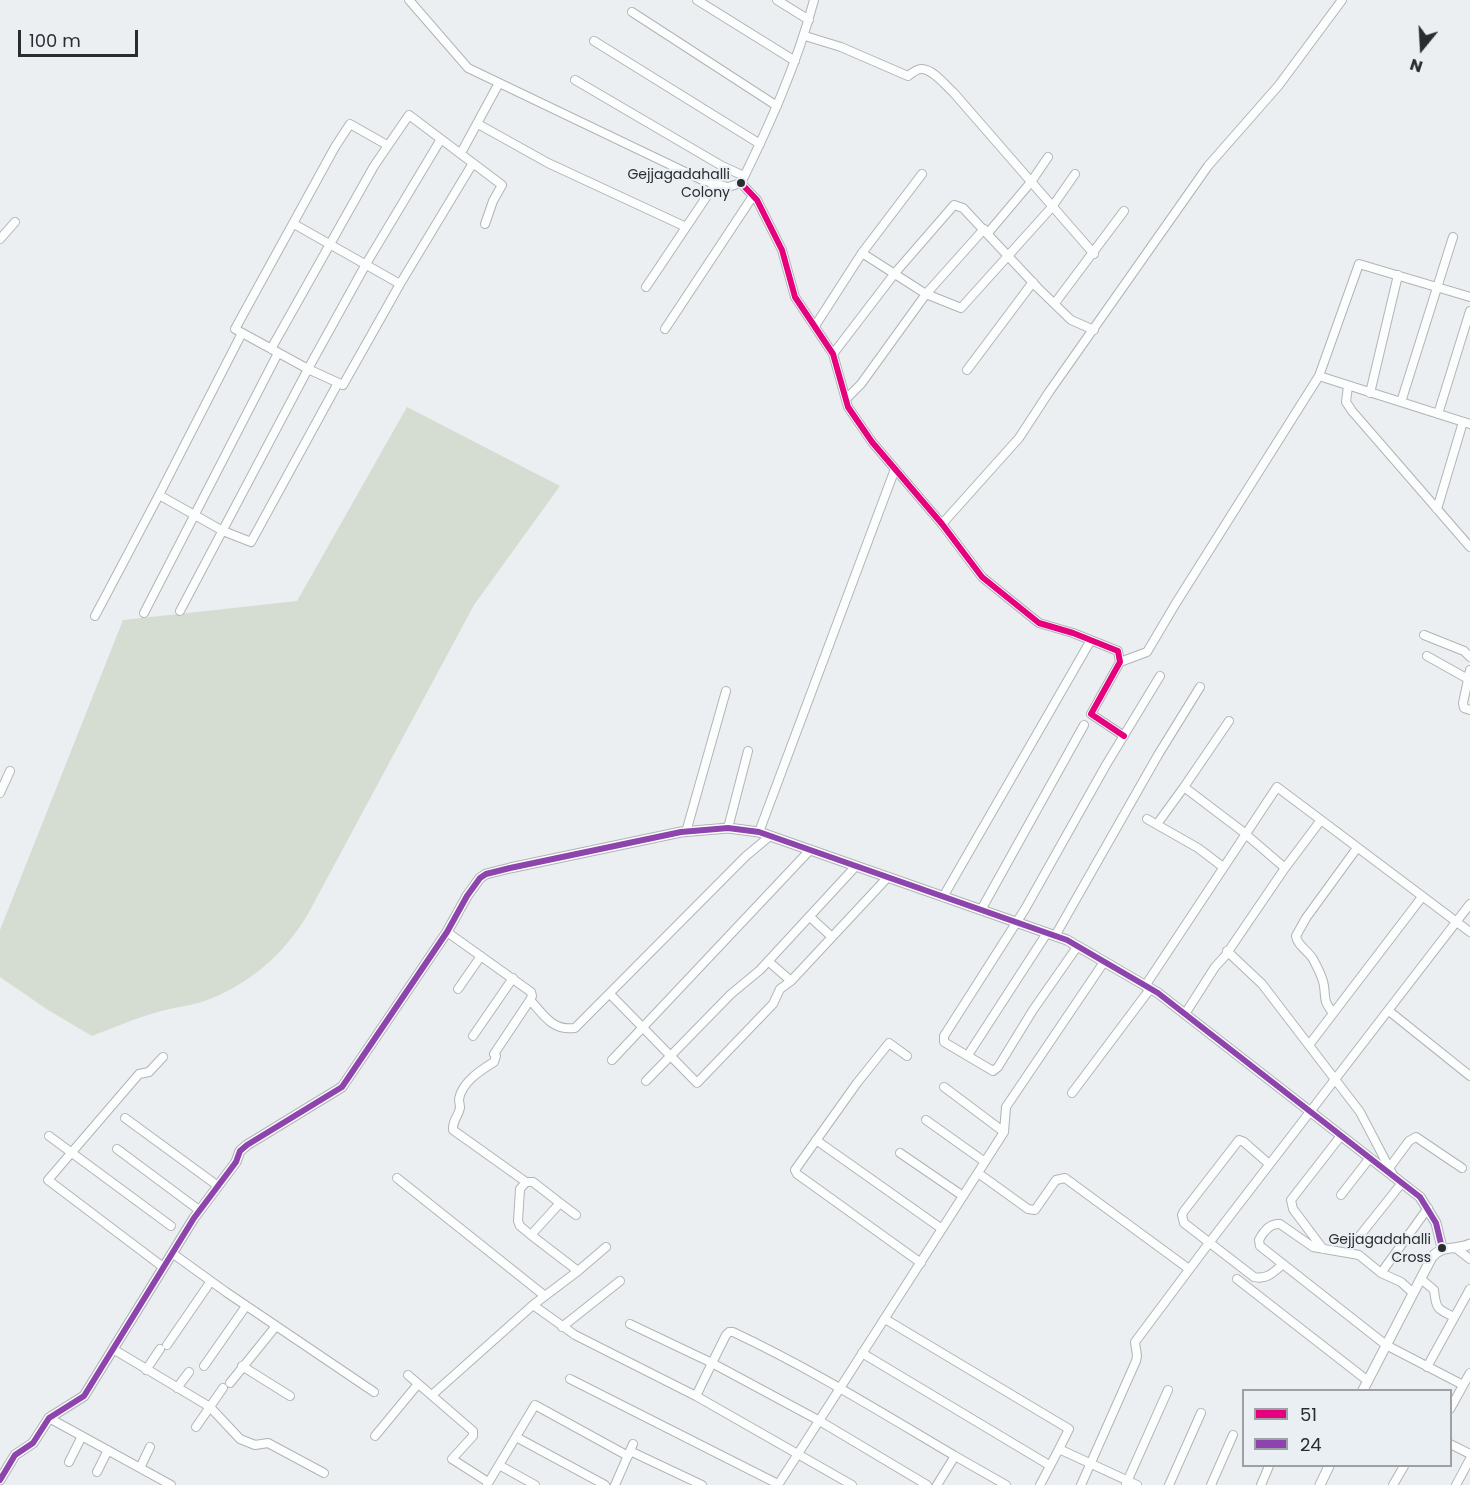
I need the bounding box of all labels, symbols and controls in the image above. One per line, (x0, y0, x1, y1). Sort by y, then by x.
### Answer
scale bar (21, 18, 141, 56)
north arrow (1392, 18, 1452, 78)
text: 100 m (29, 28, 81, 53)
text: N (1407, 53, 1426, 78)
place label: Gejjagadahalli Colony (627, 167, 730, 200)
marker: Gejjagadahalli Colony (735, 177, 747, 189)
place label: Gejjagadahalli Cross (1328, 1232, 1431, 1264)
marker: Gejjagadahalli Cross (1436, 1242, 1448, 1254)
legend (1242, 1389, 1452, 1467)
text: 51 (1300, 1402, 1317, 1427)
text: 24 (1300, 1432, 1322, 1457)

